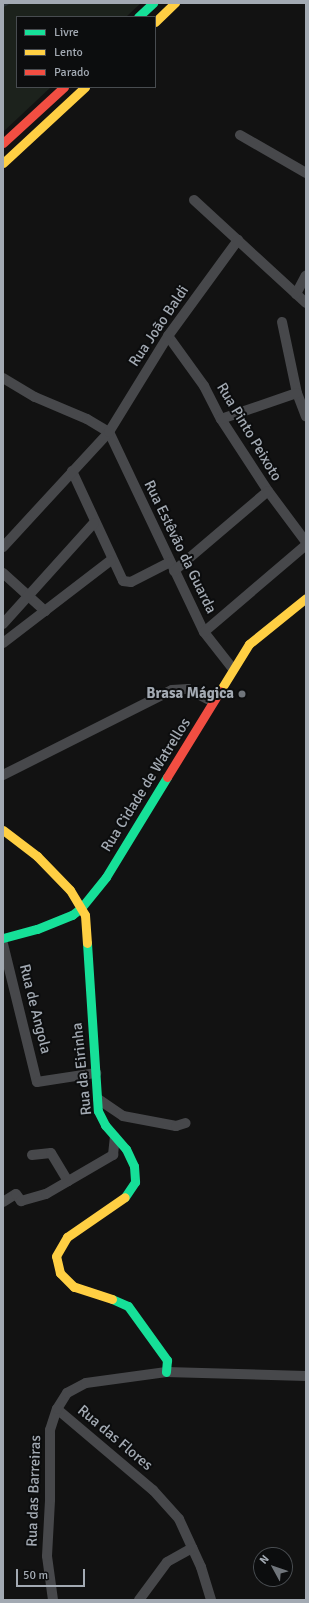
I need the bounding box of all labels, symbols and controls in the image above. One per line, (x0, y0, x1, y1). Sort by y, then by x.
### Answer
legend (16, 16, 156, 88)
text: Livre (54, 25, 79, 40)
text: Lento (54, 45, 83, 60)
text: Parado (54, 65, 90, 80)
street label: Rua João Baldi (125, 282, 193, 370)
street label: Rua Pinto Peixoto (213, 380, 285, 484)
street label: Rua Estêvão da Guarda (140, 477, 220, 617)
place label: Brasa Mágica (146, 685, 234, 703)
marker: Brasa Mágica (237, 689, 247, 699)
street label: Rua Cidade de Watrellos (97, 715, 195, 855)
street label: Rua de Angola (15, 962, 55, 1056)
street label: Rua da Eirinha (68, 1022, 96, 1116)
street label: Rua das Flores (74, 1401, 156, 1475)
street label: Rua das Barreiras (23, 1435, 45, 1547)
north arrow (253, 1547, 293, 1587)
text: N (257, 1552, 272, 1567)
scale bar (18, 1561, 87, 1587)
text: 50 m (23, 1568, 48, 1583)

